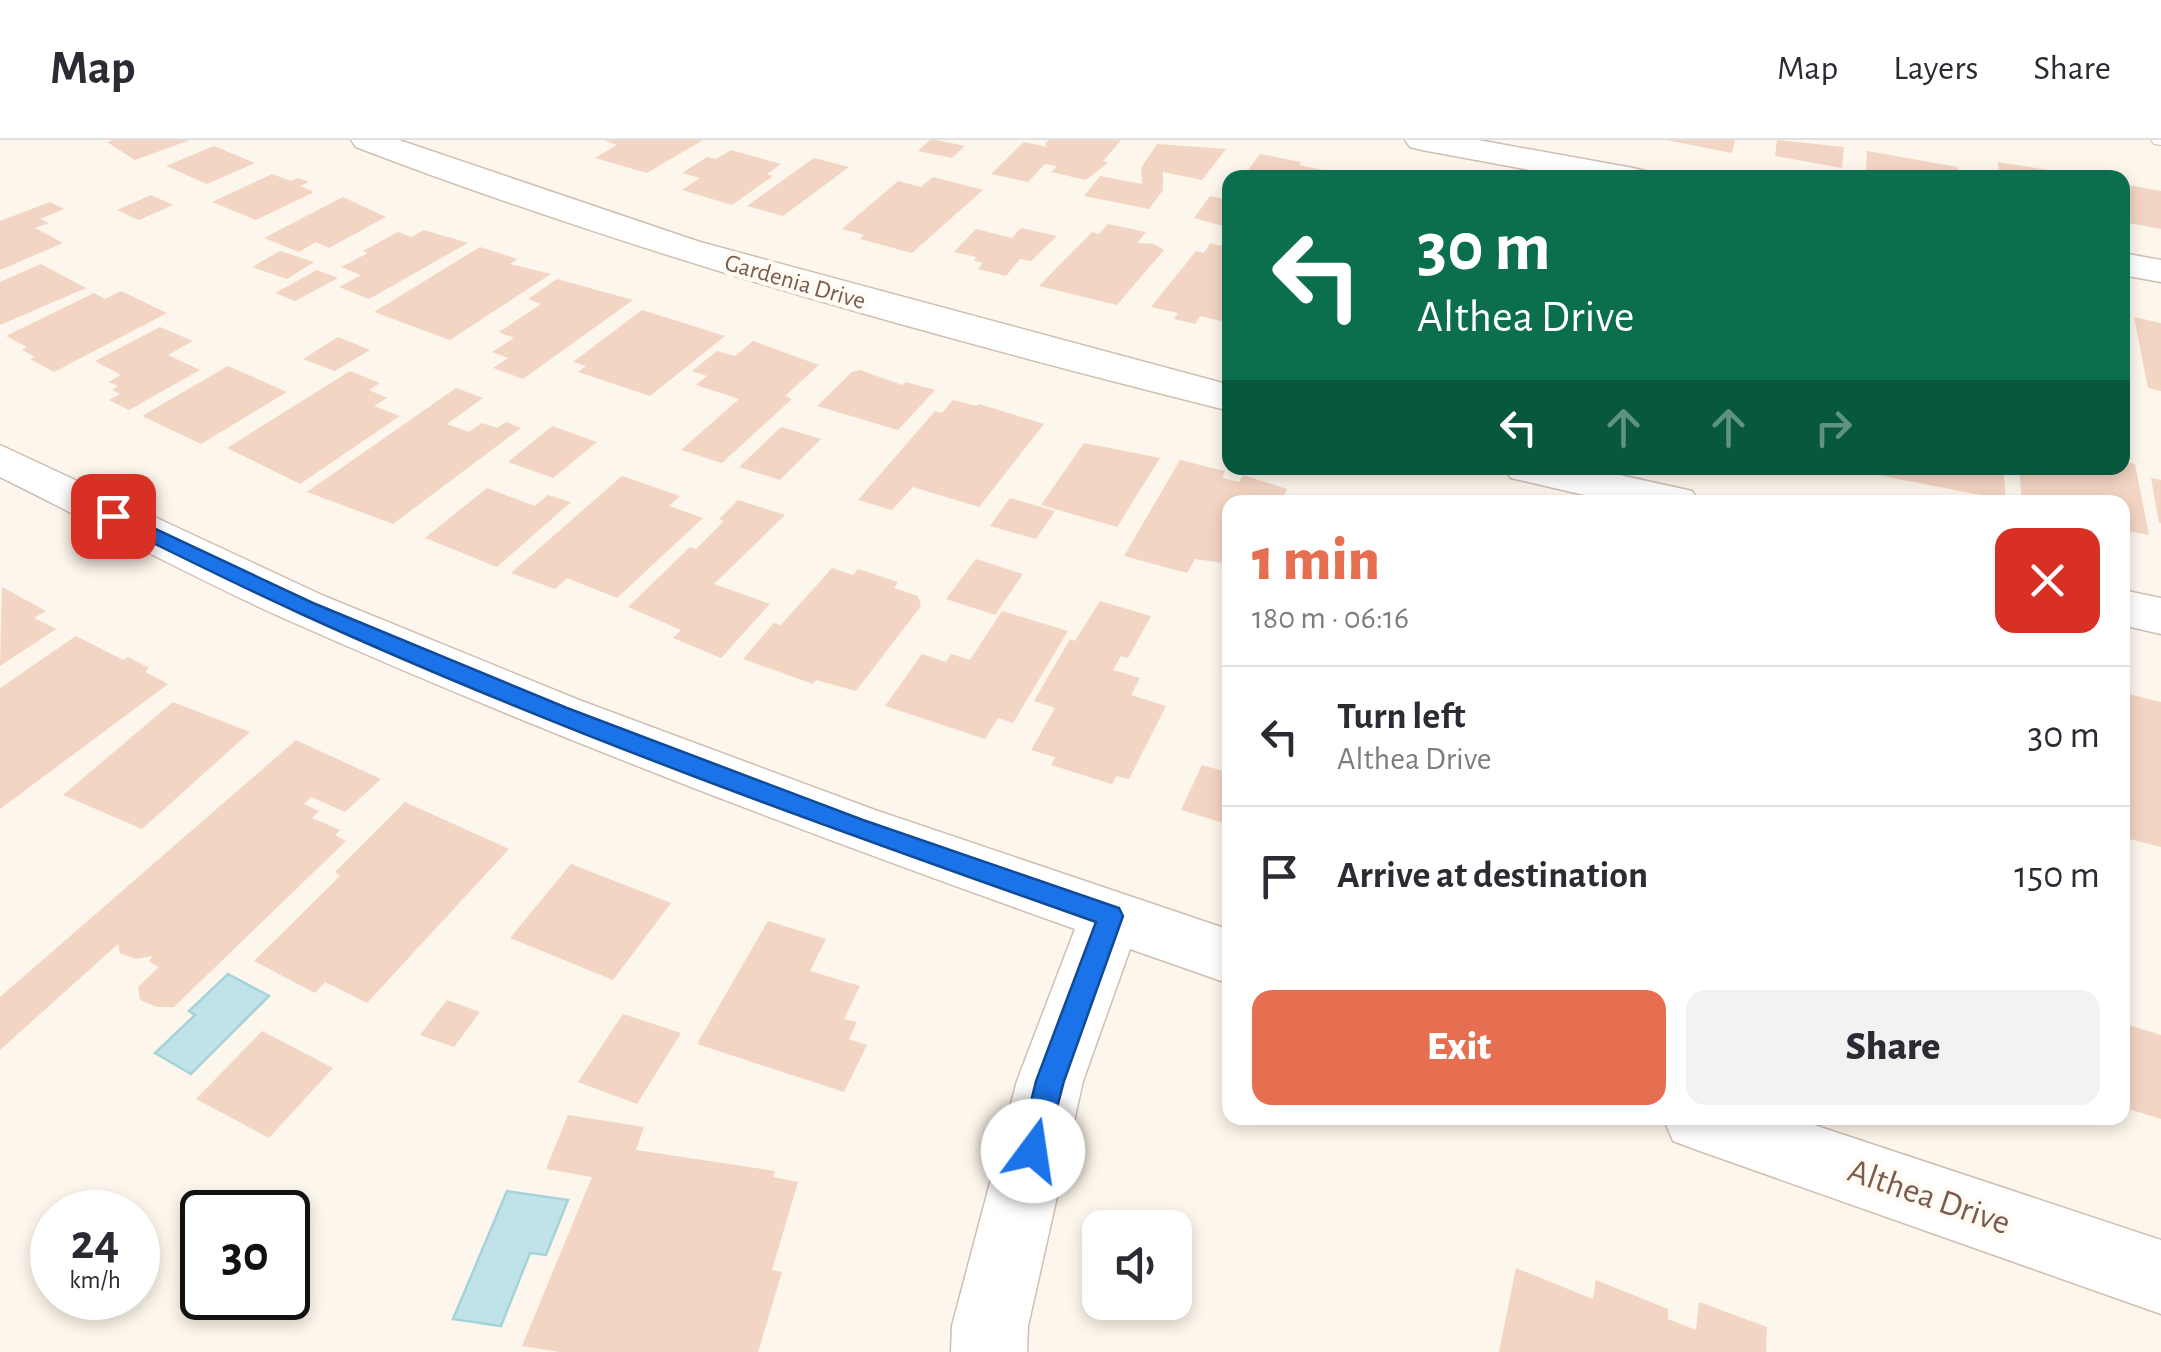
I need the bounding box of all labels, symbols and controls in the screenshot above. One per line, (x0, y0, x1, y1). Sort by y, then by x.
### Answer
text: Map (50, 45, 136, 93)
text: Map (1777, 51, 1838, 86)
text: Layers (1893, 51, 1978, 86)
text: Share (2033, 51, 2111, 86)
icon: left (1252, 210, 1382, 340)
text: 30 m (1417, 213, 1551, 283)
street label: Gardenia Drive (722, 250, 868, 314)
text: Althea Drive (1417, 295, 1634, 340)
icon: left (1491, 400, 1546, 455)
icon: ahead (1596, 400, 1651, 455)
icon: ahead (1701, 400, 1756, 455)
icon: right (1806, 400, 1861, 455)
pin (71, 474, 156, 559)
icon: arrive (86, 489, 141, 544)
button: close (1995, 528, 2100, 633)
text: 1 min (1252, 531, 1380, 591)
text: 180 m · 06:16 (1252, 602, 1409, 634)
text: Turn left (1337, 698, 1465, 736)
icon: left (1252, 709, 1307, 764)
text: 30 m (2028, 717, 2100, 755)
text: Althea Drive (1337, 743, 1492, 775)
icon: arrive (1252, 849, 1307, 904)
text: Arrive at destination (1337, 857, 1648, 895)
text: 150 m (2014, 857, 2100, 895)
button: Exit (1252, 990, 1666, 1105)
button: Share (1686, 990, 2100, 1105)
position arrow (981, 1099, 1085, 1203)
street label: Althea Drive (1843, 1153, 2015, 1241)
speed limit sign: 30 (180, 1190, 310, 1320)
map controls (1082, 1210, 1192, 1320)
button: sound (1082, 1210, 1192, 1320)
text: 24 (71, 1218, 119, 1268)
text: km/h (69, 1268, 121, 1293)

